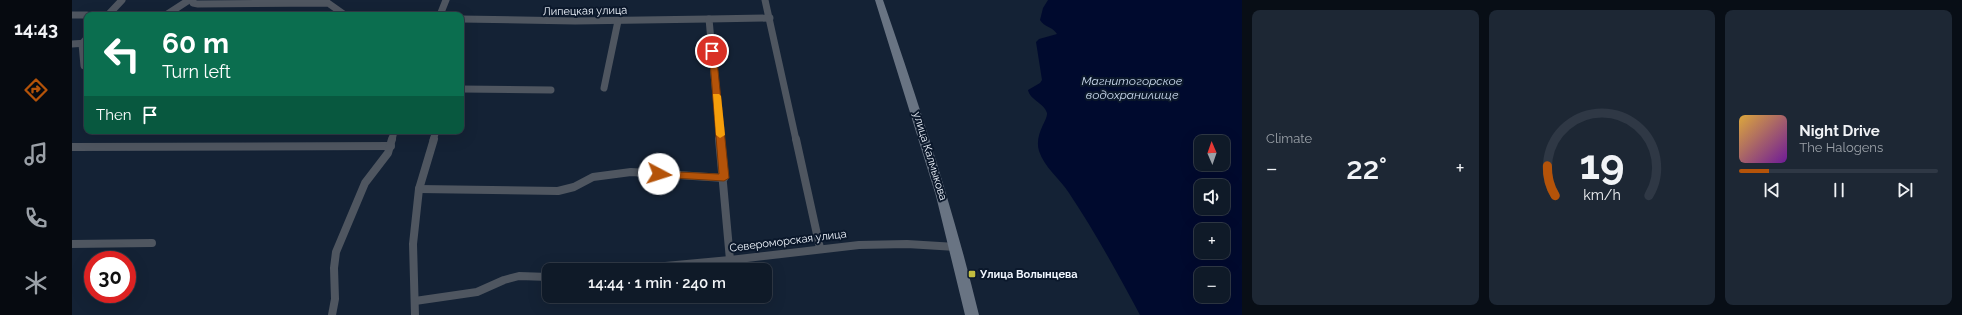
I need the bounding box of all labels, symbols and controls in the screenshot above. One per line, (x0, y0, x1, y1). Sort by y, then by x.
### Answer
street label: Липецкая улица (543, 4, 627, 18)
text: 14:43 (14, 18, 58, 39)
text: 60 m (162, 27, 229, 60)
icon: left (96, 28, 148, 80)
pin (695, 34, 729, 68)
icon: arrive (701, 40, 723, 62)
text: Turn left (162, 61, 231, 82)
water label: Магнитогорское водохранилище (1082, 74, 1183, 102)
icon: directions (22, 76, 50, 104)
icon: arrive (139, 104, 161, 126)
text: Then (96, 106, 131, 124)
street label: улица Калмыкова (910, 110, 950, 202)
text: Night Drive (1799, 122, 1880, 140)
text: Climate (1266, 131, 1312, 146)
north arrow (1194, 135, 1230, 171)
map controls (1194, 135, 1230, 303)
text: 19 (1579, 139, 1625, 188)
icon: music (22, 140, 50, 168)
text: The Halogens (1799, 140, 1883, 155)
text: 22° (1346, 151, 1387, 186)
position arrow (638, 153, 680, 195)
text: − (1266, 155, 1278, 181)
text: + (1456, 155, 1465, 181)
button: sound (1194, 179, 1230, 215)
icon: previous (1761, 179, 1783, 201)
icon: pause (1828, 179, 1850, 201)
icon: next (1894, 179, 1916, 201)
text: km/h (1583, 186, 1621, 202)
icon: phone (22, 204, 50, 232)
button: + (1194, 223, 1230, 259)
street label: Североморская улица (729, 227, 847, 255)
speed limit sign: 30 (84, 251, 136, 303)
button: − (1194, 267, 1230, 303)
place label: Улица Волынцева (979, 268, 1078, 281)
icon: climate (22, 269, 50, 297)
marker: Улица Волынцева (967, 269, 977, 279)
text: 14:44 · 1 min · 240 m (588, 274, 726, 292)

